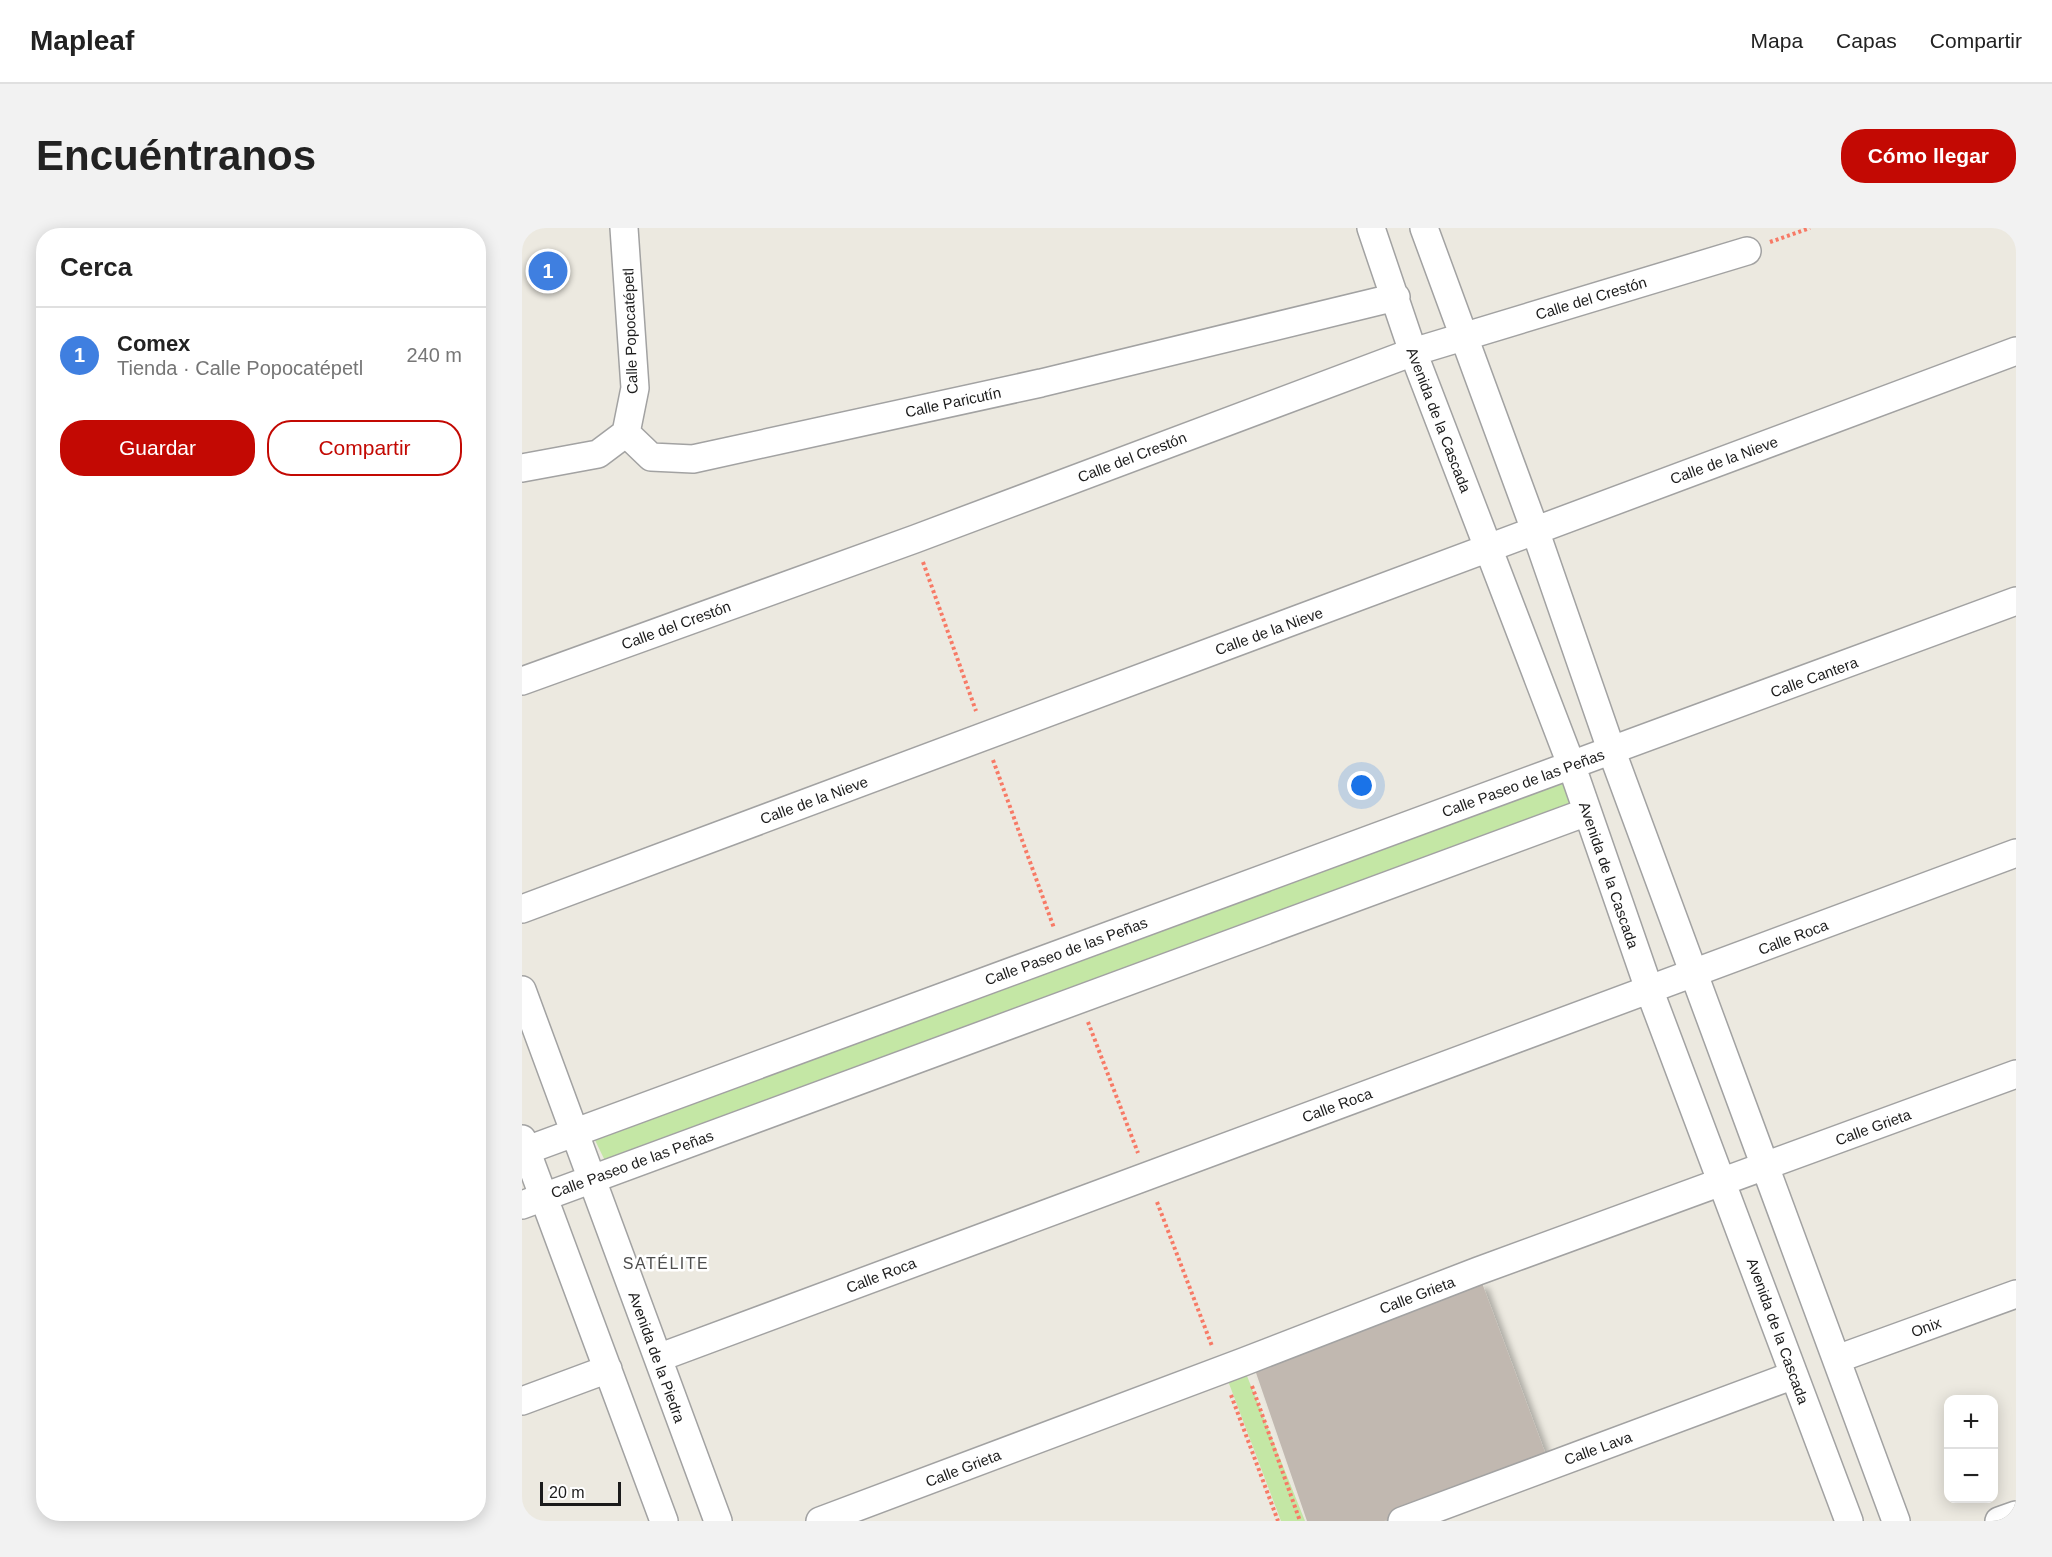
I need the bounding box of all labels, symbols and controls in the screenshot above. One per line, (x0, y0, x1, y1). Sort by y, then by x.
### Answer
text: Mapleaf (30, 25, 134, 56)
text: Mapa (1751, 29, 1803, 52)
text: Capas (1836, 29, 1897, 52)
text: Compartir (1930, 29, 2022, 52)
button: Cómo llegar (1841, 129, 2016, 183)
text: Encuéntranos (36, 132, 316, 179)
pin: 1 (528, 248, 568, 294)
text: Cerca (60, 252, 132, 282)
street label: Calle Popocatépetl (619, 268, 641, 394)
street label: Calle del Crestón (1533, 273, 1649, 323)
text: Comex (117, 331, 190, 356)
text: 1 (74, 344, 85, 366)
text: 240 m (406, 344, 462, 366)
street label: Avenida de la Cascada (1403, 345, 1475, 496)
text: Tienda · Calle Popocatépetl (117, 357, 363, 379)
street label: Calle Paricutín (904, 384, 1002, 420)
button: Guardar (60, 420, 255, 476)
button: Compartir (267, 420, 462, 476)
street label: Calle del Crestón (1075, 428, 1189, 486)
street label: Calle de la Nieve (1668, 433, 1780, 487)
street label: Calle del Crestón (619, 597, 733, 653)
street label: Calle de la Nieve (1213, 604, 1325, 658)
street label: Calle Cantera (1768, 653, 1861, 701)
street label: Calle Paseo de las Peñas (1439, 746, 1607, 820)
your location (1347, 771, 1376, 800)
street label: Calle de la Nieve (758, 773, 870, 827)
street label: Avenida de la Cascada (1576, 799, 1642, 951)
street label: Calle Paseo de las Peñas (982, 914, 1150, 988)
street label: Calle Roca (1756, 916, 1831, 958)
street label: Calle Roca (1300, 1084, 1375, 1126)
street label: Calle Grieta (1833, 1105, 1914, 1149)
street label: Calle Paseo de las Peñas (548, 1127, 716, 1201)
district label: SATÉLITE (623, 1254, 709, 1272)
street label: Calle Roca (844, 1254, 919, 1296)
street label: Avenida de la Cascada (1744, 1256, 1813, 1407)
street label: Calle Grieta (1377, 1273, 1458, 1317)
street label: Avenida de la Piedra (625, 1289, 689, 1425)
street label: Onix (1909, 1314, 1944, 1340)
map controls (1944, 1395, 1998, 1503)
button: + (1944, 1395, 1998, 1449)
street label: Calle Lava (1562, 1428, 1635, 1468)
street label: Calle Grieta (923, 1446, 1004, 1490)
button: − (1944, 1449, 1998, 1503)
scale bar (540, 1479, 621, 1506)
text: 20 m (549, 1484, 585, 1501)

